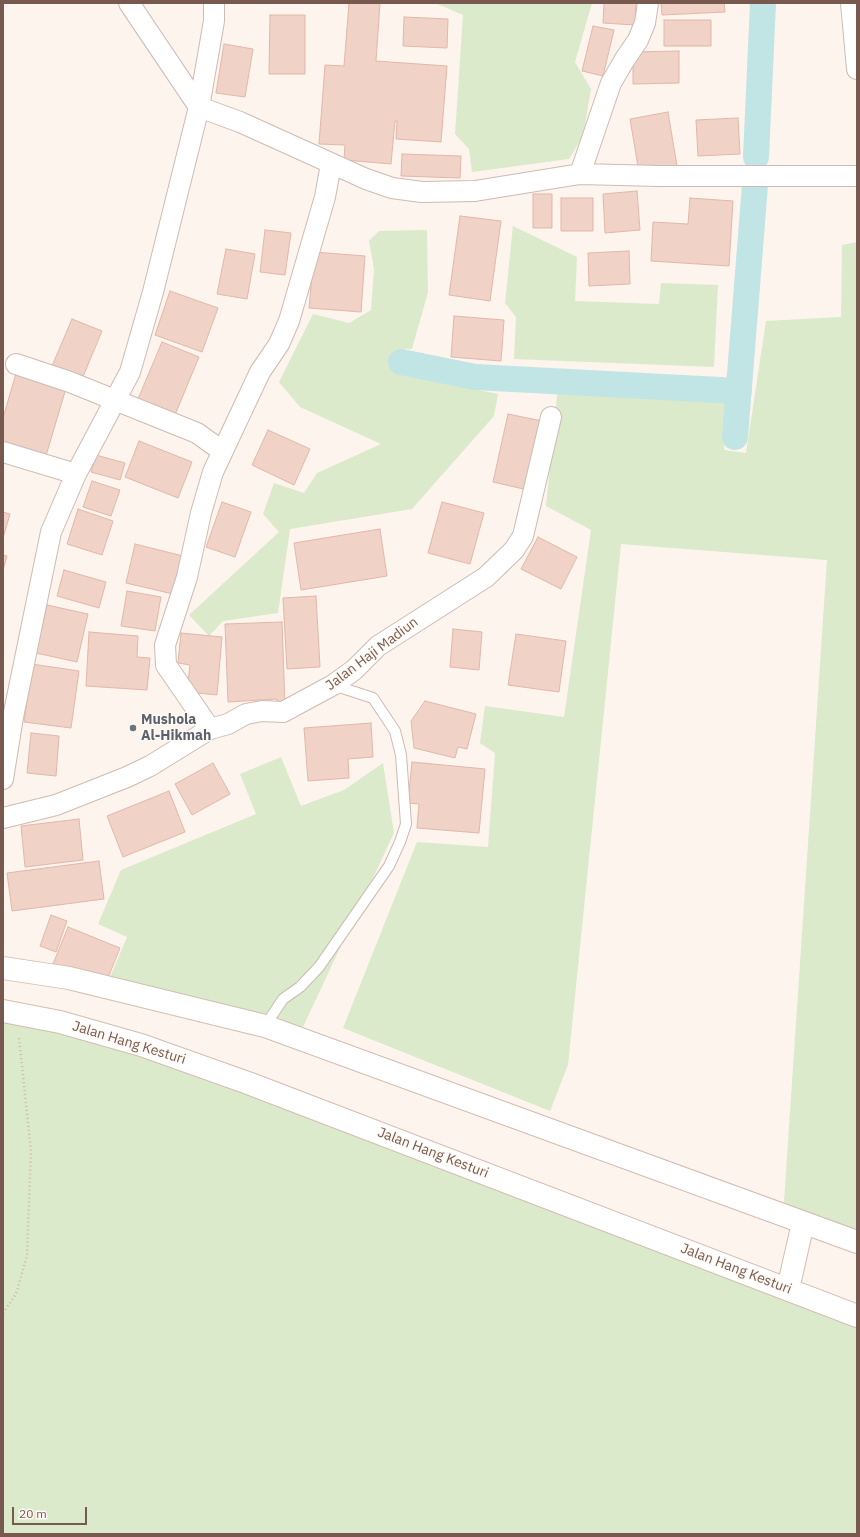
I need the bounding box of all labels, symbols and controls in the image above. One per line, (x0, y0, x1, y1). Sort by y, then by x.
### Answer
street label: Jalan Haji Madiun (323, 614, 421, 694)
place label: Mushola Al-Hikmah (141, 712, 211, 744)
marker: Mushola Al-Hikmah (128, 723, 138, 733)
street label: Jalan Hang Kesturi (70, 1018, 188, 1068)
street label: Jalan Hang Kesturi (375, 1124, 491, 1182)
street label: Jalan Hang Kesturi (678, 1240, 794, 1298)
scale bar (14, 1499, 89, 1525)
text: 20 m (19, 1506, 47, 1521)

